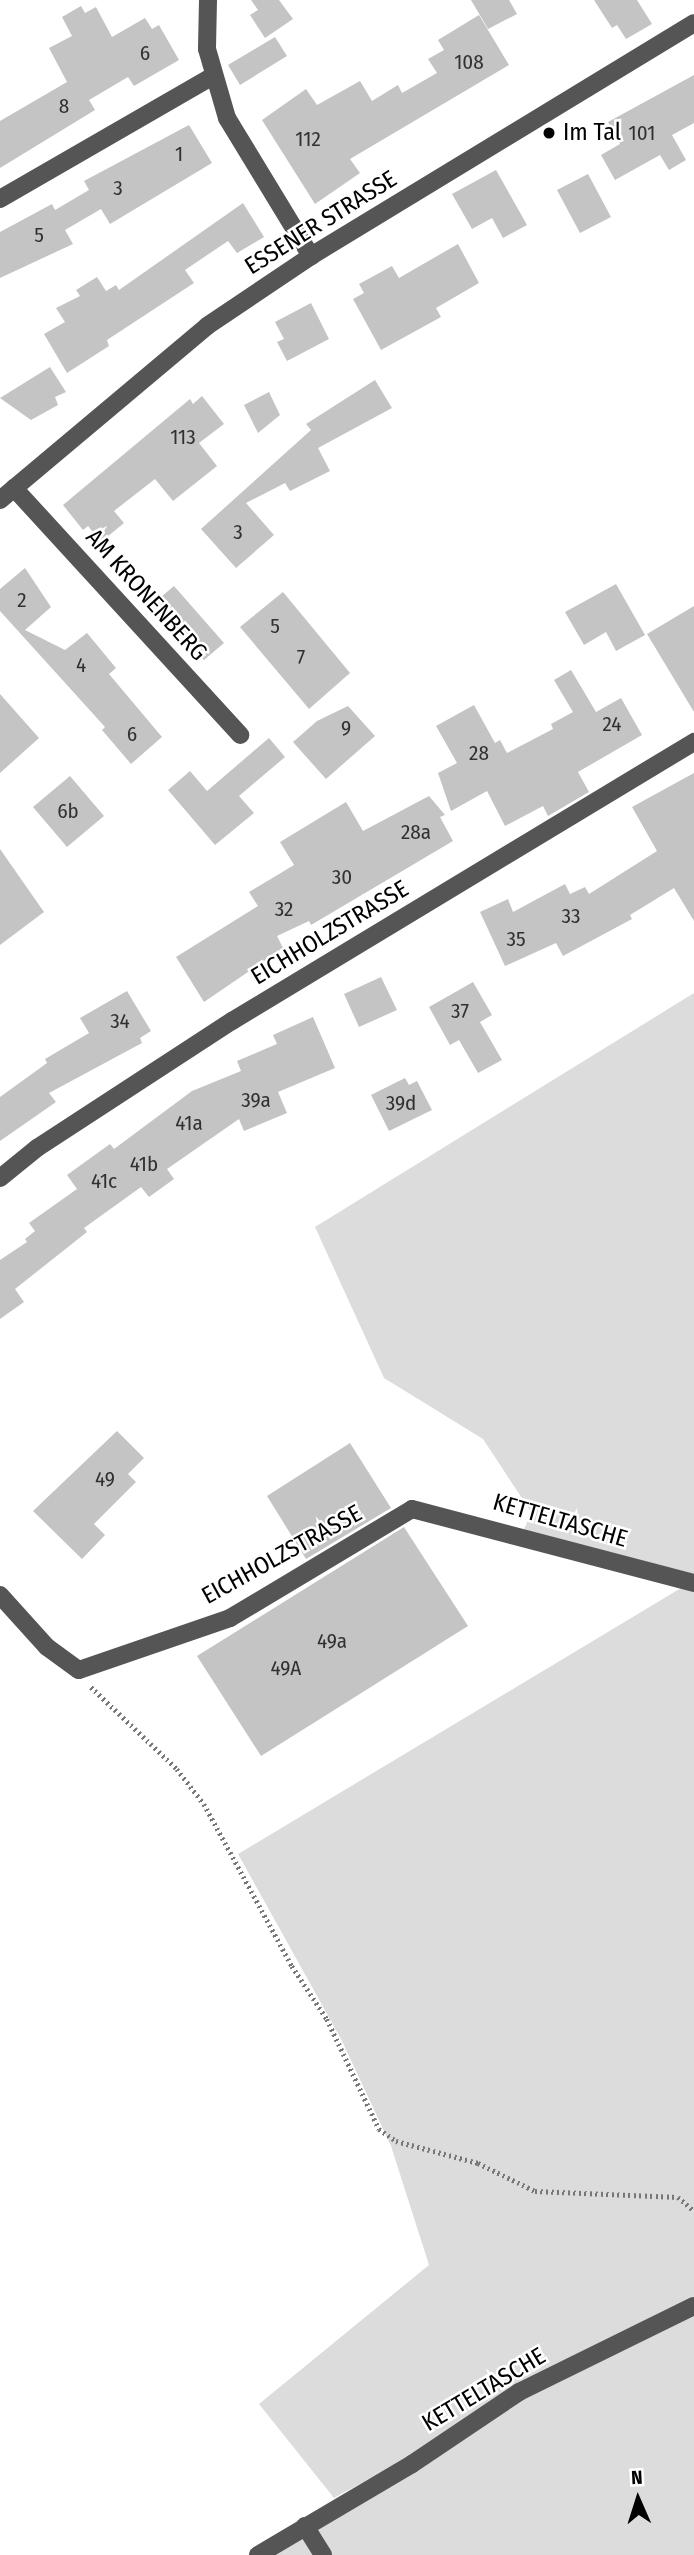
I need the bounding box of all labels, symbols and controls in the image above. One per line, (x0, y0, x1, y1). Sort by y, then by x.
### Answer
house number: 6 (140, 40, 150, 66)
house number: 108 (454, 49, 484, 75)
house number: 8 (59, 93, 69, 119)
place label: Im Tal (563, 119, 621, 147)
house number: 101 (629, 120, 655, 146)
marker: Im Tal (541, 125, 557, 141)
house number: 112 (295, 126, 321, 152)
house number: 1 (175, 141, 183, 167)
street label: ESSENER STRASSE (240, 165, 402, 281)
house number: 3 (113, 175, 123, 201)
house number: 5 (34, 222, 44, 248)
house number: 113 (170, 424, 196, 450)
house number: 3 (233, 519, 243, 545)
street label: AM KRONENBERG (79, 523, 213, 667)
house number: 2 (17, 587, 27, 613)
house number: 5 (270, 613, 280, 639)
house number: 7 (297, 644, 305, 670)
house number: 4 (76, 652, 86, 678)
house number: 24 (602, 711, 622, 737)
house number: 9 (341, 715, 351, 741)
house number: 6 (127, 721, 137, 747)
house number: 28 (469, 740, 489, 766)
house number: 6b (57, 798, 79, 824)
house number: 28a (401, 819, 431, 845)
house number: 30 (332, 864, 352, 890)
street label: EICHHOLZSTRASSE (246, 875, 414, 991)
house number: 32 (275, 896, 293, 922)
house number: 33 (562, 903, 580, 929)
house number: 35 (506, 926, 526, 952)
house number: 37 (451, 998, 469, 1024)
house number: 34 (110, 1008, 130, 1034)
house number: 39a (241, 1087, 271, 1113)
house number: 39d (386, 1090, 416, 1116)
house number: 41a (175, 1110, 203, 1136)
house number: 41b (130, 1151, 158, 1177)
house number: 41c (91, 1168, 117, 1194)
house number: 49 (95, 1466, 115, 1492)
street label: KETTELTASCHE (489, 1488, 631, 1554)
street label: EICHHOLZSTRASSE (197, 1499, 367, 1611)
house number: 49a (317, 1628, 347, 1654)
house number: 49A (271, 1655, 301, 1681)
street label: KETTELTASCHE (417, 2342, 551, 2438)
north arrow (603, 2464, 673, 2534)
text: N (631, 2466, 643, 2489)

